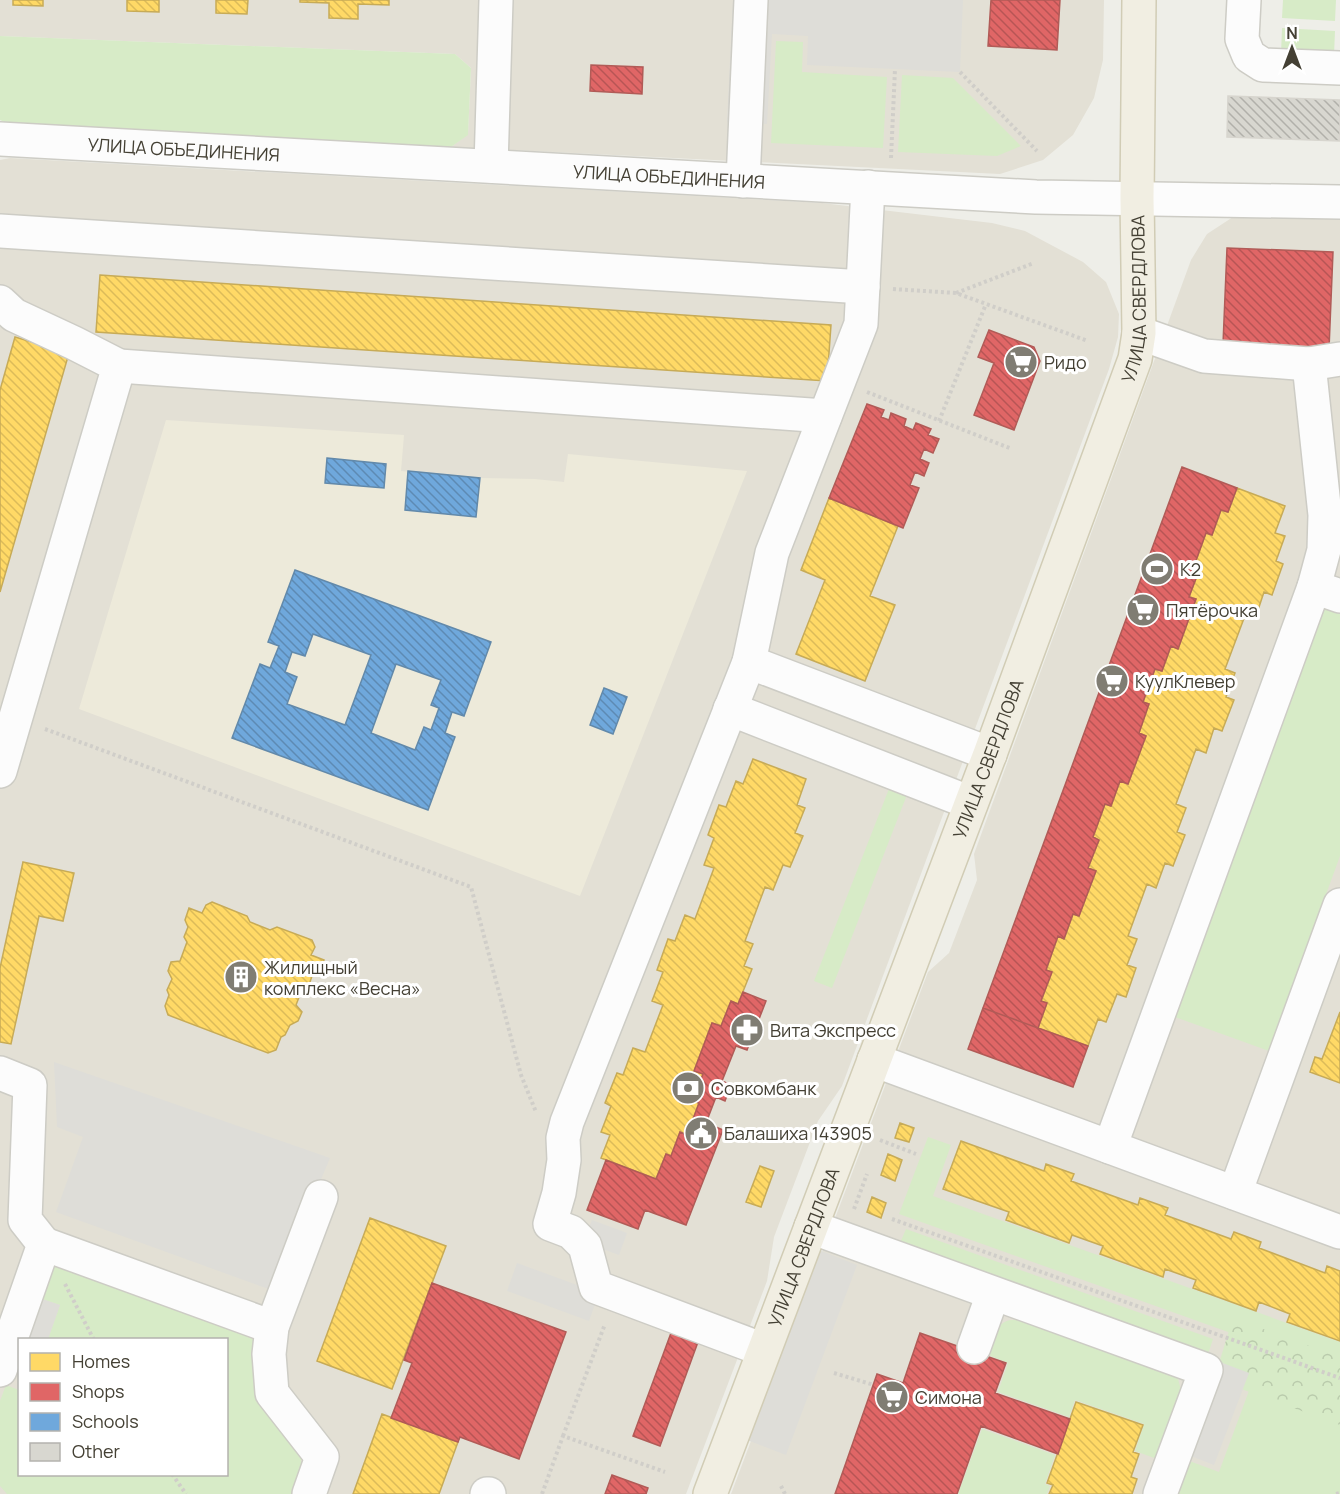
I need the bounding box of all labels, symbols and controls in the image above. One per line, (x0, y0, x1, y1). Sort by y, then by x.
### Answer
north arrow (1262, 18, 1322, 78)
text: N (1286, 22, 1298, 44)
street label: УЛИЦА ОБЪЕДИНЕНИЯ (87, 132, 280, 167)
street label: УЛИЦА ОБЪЕДИНЕНИЯ (572, 159, 766, 194)
street label: УЛИЦА СВЕРДЛОВА (1115, 214, 1151, 386)
supermarket icon: Ридо (1003, 344, 1039, 380)
place label: Ридо (1044, 350, 1087, 374)
sports icon: К2 (1139, 551, 1175, 587)
place label: К2 (1180, 557, 1201, 581)
supermarket icon: Пятёрочка (1125, 592, 1161, 628)
place label: Пятёрочка (1166, 598, 1258, 622)
supermarket icon: КуулКлевер (1094, 663, 1130, 699)
place label: КуулКлевер (1135, 669, 1236, 693)
street label: УЛИЦА СВЕРДЛОВА (947, 675, 1029, 842)
place label: Жилищный комплекс «Весна» (264, 955, 421, 1000)
building icon: Жилищный комплекс «Весна» (223, 959, 259, 995)
pharmacy icon: Вита Экспресс (729, 1012, 765, 1048)
place label: Вита Экспресс (770, 1018, 896, 1042)
bank icon: Совкомбанк (670, 1070, 706, 1106)
place label: Совкомбанк (711, 1076, 817, 1100)
public building icon: Балашиха 143905 (683, 1115, 719, 1151)
place label: Балашиха 143905 (724, 1121, 872, 1145)
street label: УЛИЦА СВЕРДЛОВА (762, 1163, 845, 1330)
legend (18, 1338, 228, 1476)
text: Homes (72, 1349, 130, 1373)
text: Shops (72, 1379, 124, 1403)
supermarket icon: Симона (874, 1379, 910, 1415)
place label: Симона (915, 1385, 982, 1409)
text: Schools (72, 1409, 139, 1433)
text: Other (72, 1439, 120, 1463)

